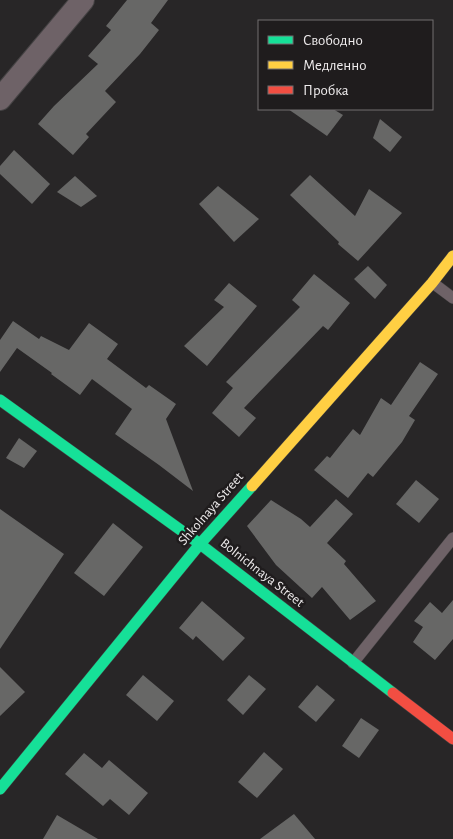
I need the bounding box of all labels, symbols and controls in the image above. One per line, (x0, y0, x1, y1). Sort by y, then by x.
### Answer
legend (258, 20, 433, 110)
text: Свободно (303, 33, 363, 48)
text: Медленно (303, 58, 367, 73)
text: Пробка (303, 83, 349, 98)
street label: Shkolnaya Street (176, 470, 247, 548)
street label: Bolnichnaya Street (218, 536, 307, 610)

